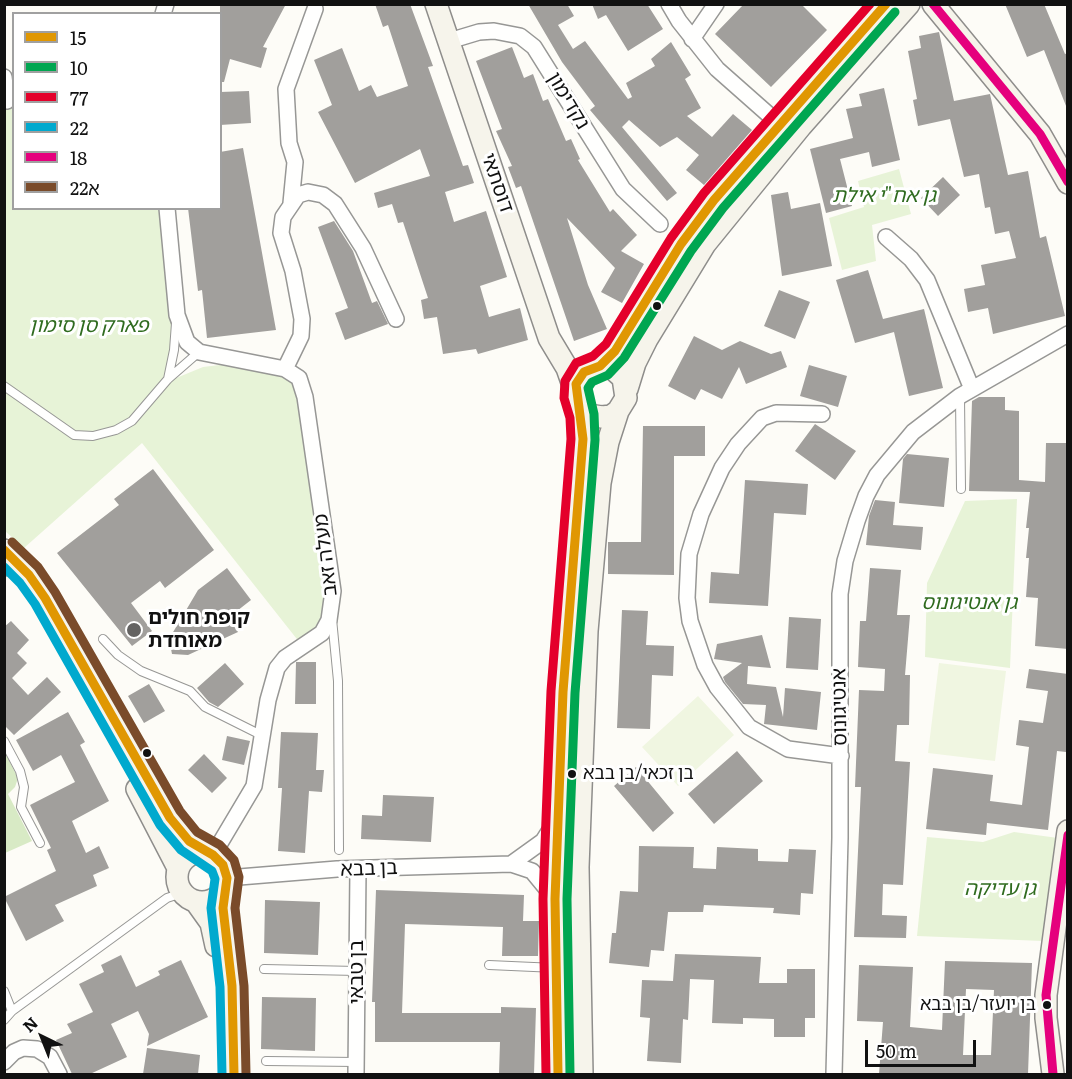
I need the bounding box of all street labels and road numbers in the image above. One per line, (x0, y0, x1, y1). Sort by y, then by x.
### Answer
street label: נקדימון (542, 68, 594, 134)
street label: דוסתאי (476, 150, 518, 216)
street label: מעלה זאב (309, 512, 343, 598)
street label: אנטיגונוס (827, 668, 853, 746)
street label: בן בבא (340, 856, 398, 882)
street label: בן טבאי (345, 940, 369, 1004)

